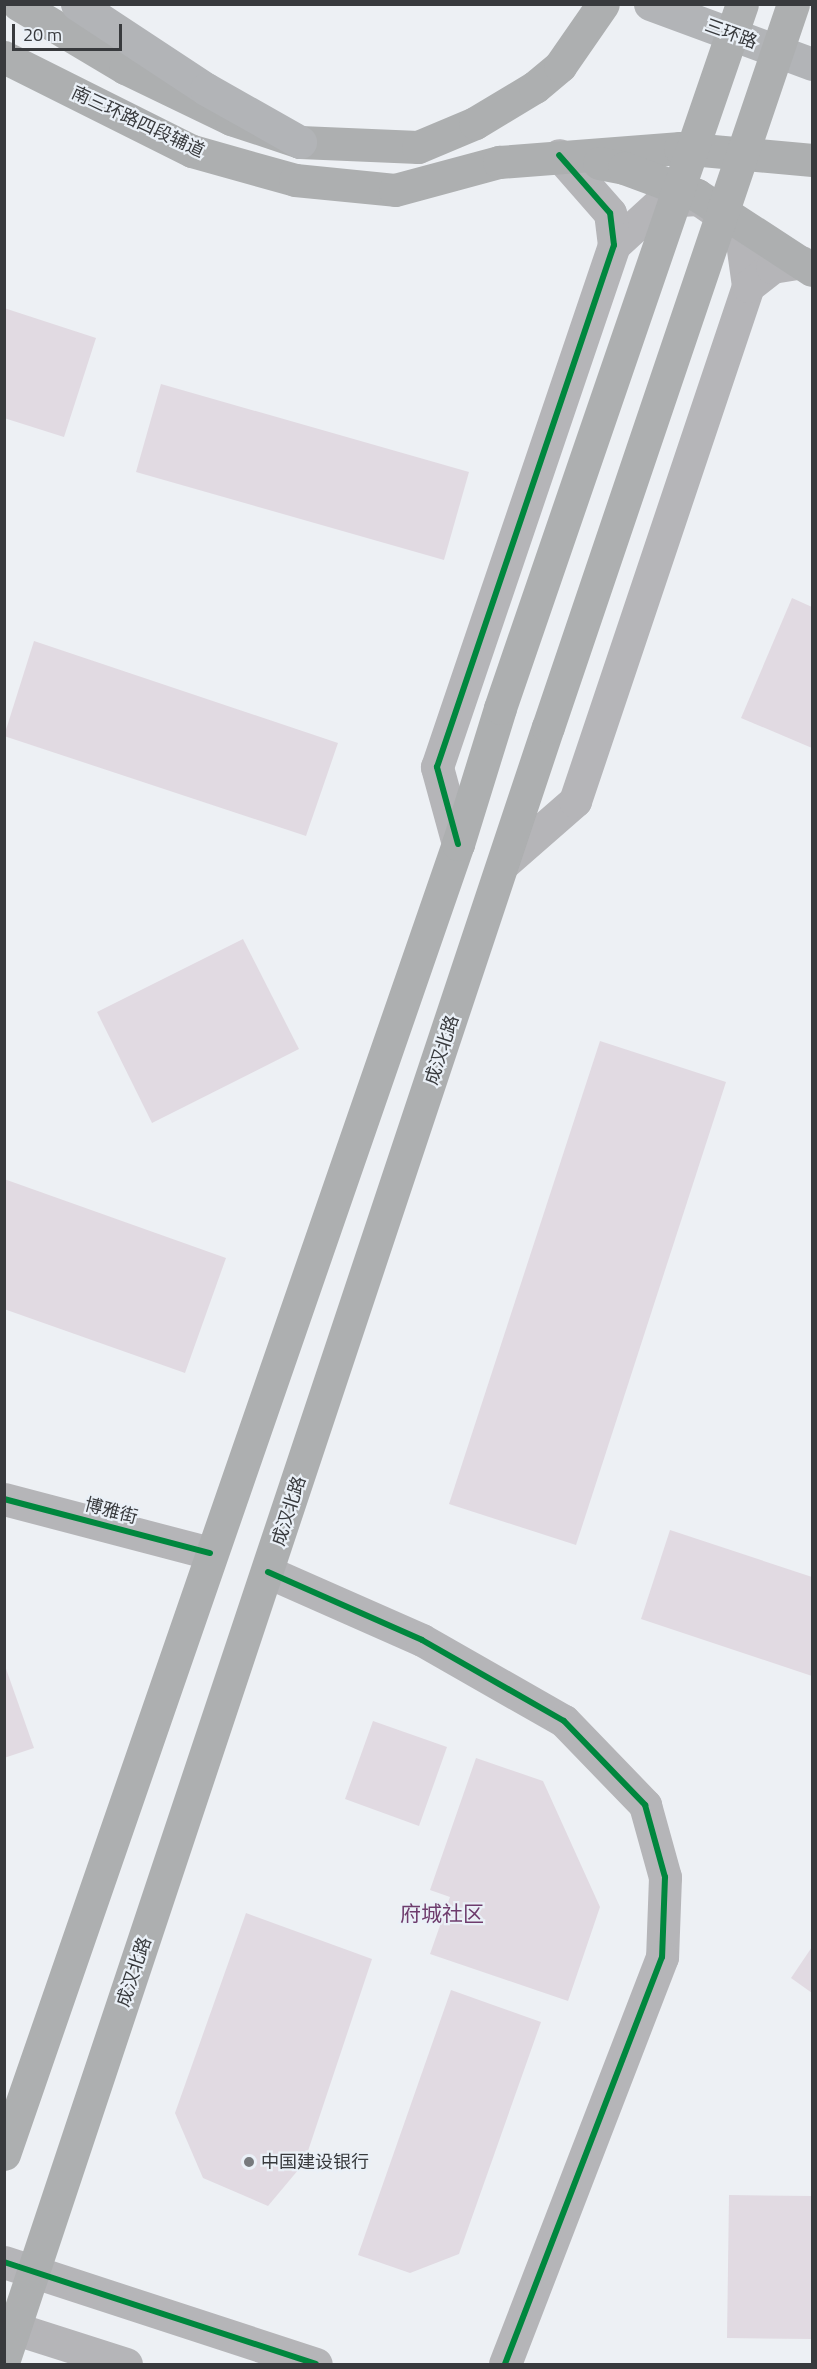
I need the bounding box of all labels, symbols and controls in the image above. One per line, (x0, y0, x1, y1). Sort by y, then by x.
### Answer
scale bar (15, 12, 124, 50)
street label: 三环路 (702, 15, 760, 53)
text: 20 m (23, 21, 62, 48)
street label: 南三环路四段辅道 (68, 82, 208, 162)
street label: 成汉北路 (421, 1012, 463, 1088)
street label: 成汉北路 (268, 1473, 310, 1549)
street label: 博雅街 (82, 1494, 140, 1528)
district label: 府城社区 (400, 1900, 484, 1926)
street label: 成汉北路 (112, 1934, 156, 2010)
place label: 中国建设银行 (261, 2151, 369, 2173)
marker: 中国建设银行 (242, 2155, 256, 2169)

